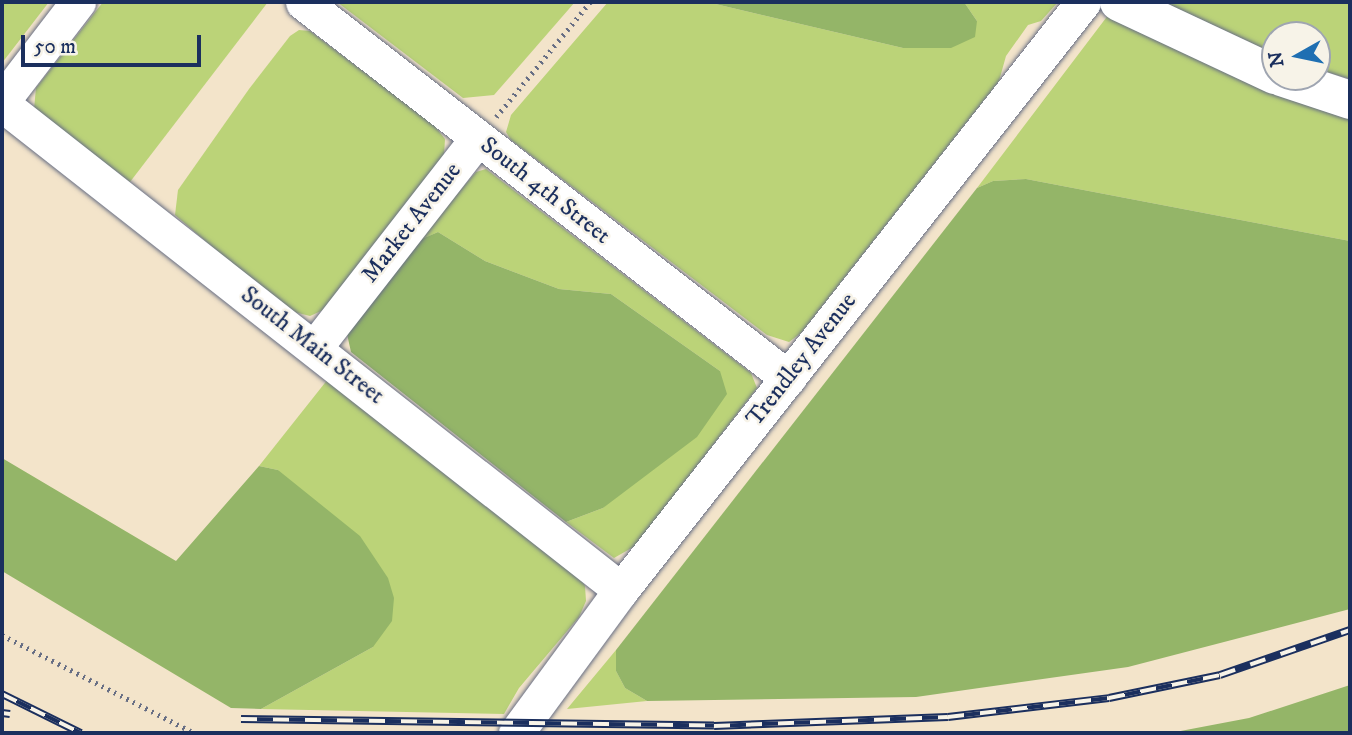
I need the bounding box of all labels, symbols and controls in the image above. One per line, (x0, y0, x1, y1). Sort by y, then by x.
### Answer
scale bar (24, 21, 205, 65)
north arrow (1261, 21, 1331, 91)
text: 50 m (34, 34, 76, 60)
text: N (1264, 50, 1289, 69)
street label: South 4th Street (474, 131, 616, 251)
street label: Market Avenue (356, 157, 468, 289)
street label: South Main Street (235, 281, 389, 411)
street label: Trendley Avenue (741, 287, 863, 433)

